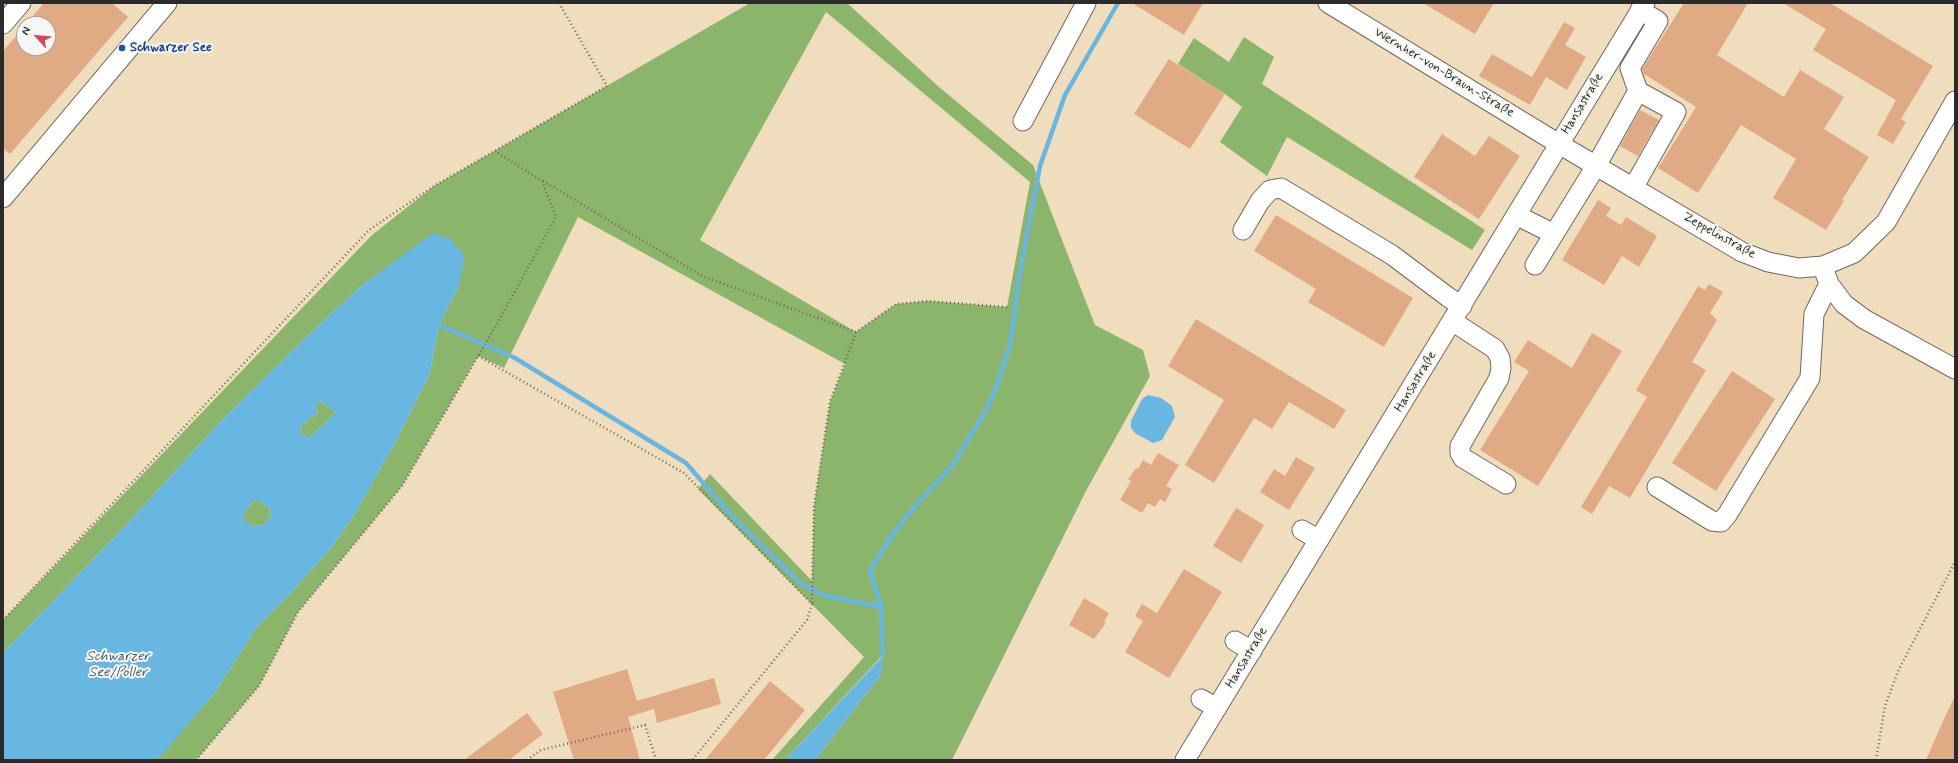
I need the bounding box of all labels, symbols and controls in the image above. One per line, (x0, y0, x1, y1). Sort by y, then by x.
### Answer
north arrow (16, 16, 56, 56)
text: N (18, 25, 34, 37)
street label: Wernher-von-Braun-Straße (1371, 25, 1517, 121)
place label: Schwarzer See (130, 40, 212, 56)
marker: Schwarzer See (117, 43, 127, 53)
street label: Hansastraße (1559, 71, 1607, 137)
street label: Zeppelinstraße (1680, 209, 1758, 263)
street label: Hansastraße (1392, 349, 1440, 415)
street label: Hansastraße (1223, 625, 1271, 691)
water label: Schwarzer See/Poller (86, 649, 150, 682)

